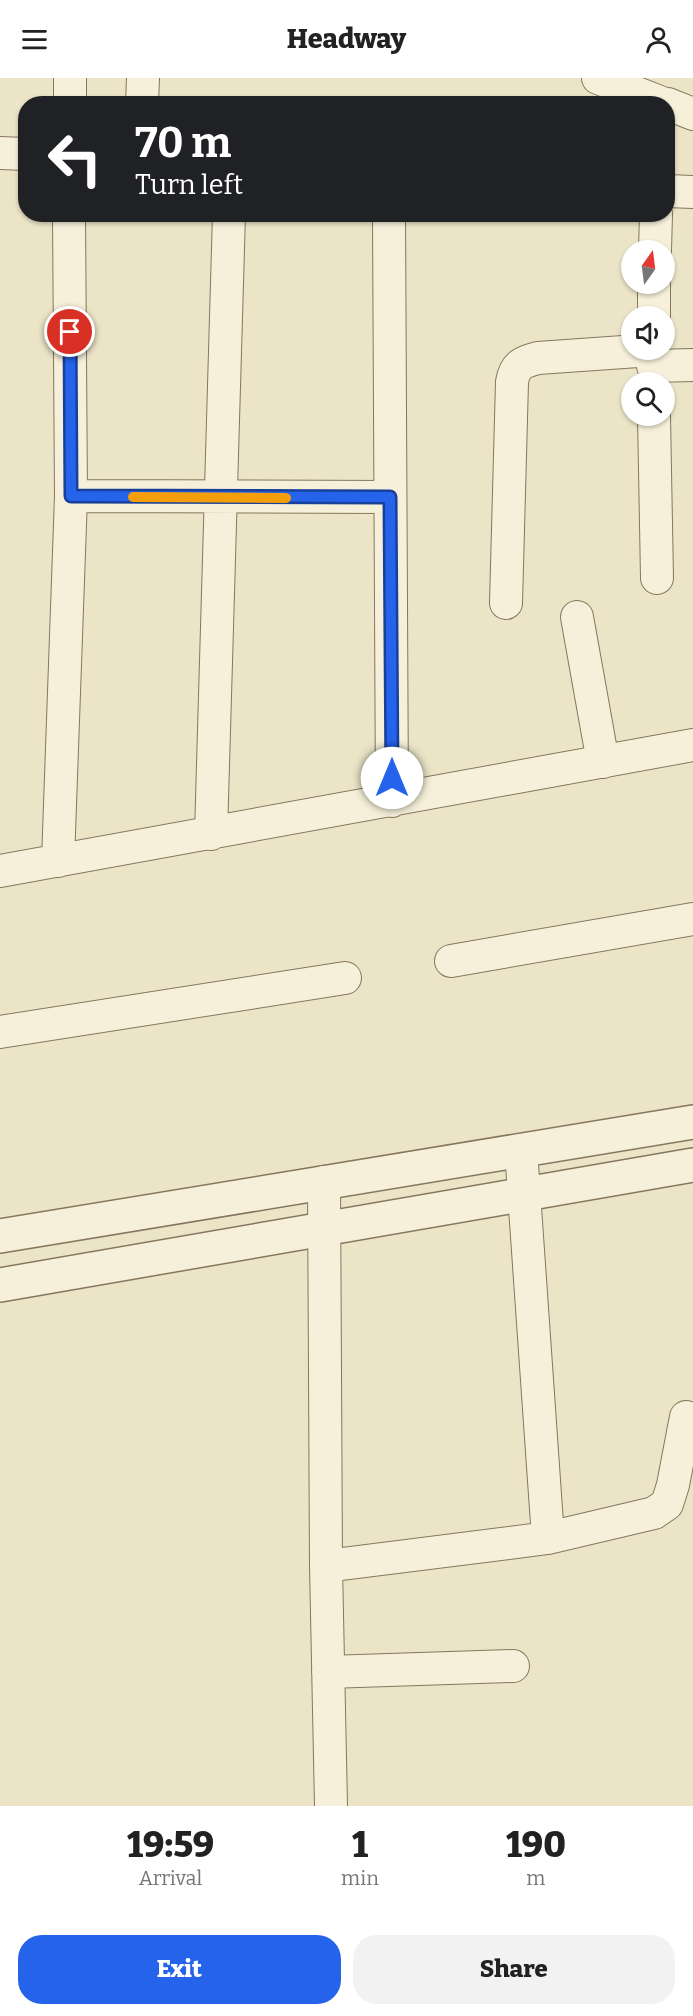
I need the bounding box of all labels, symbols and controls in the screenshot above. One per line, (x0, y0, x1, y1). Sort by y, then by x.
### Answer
icon: menu (18, 23, 51, 56)
text: Headway (287, 23, 406, 55)
icon: person (642, 23, 675, 56)
text: 70 m (135, 118, 231, 168)
icon: left (36, 120, 114, 198)
text: Turn left (135, 169, 243, 201)
north arrow (621, 240, 675, 294)
map controls (621, 240, 675, 426)
pin (44, 306, 95, 357)
button: sound (621, 306, 675, 360)
icon: arrive (53, 315, 86, 348)
button: search (621, 372, 675, 426)
position arrow (360, 746, 424, 810)
text: 19:59 (127, 1823, 214, 1867)
text: 1 (352, 1823, 368, 1867)
text: 190 (506, 1823, 566, 1867)
text: Arrival (139, 1866, 202, 1890)
text: min (341, 1866, 379, 1890)
text: m (526, 1866, 545, 1890)
button: Exit (18, 1935, 341, 2004)
button: Share (353, 1935, 675, 2004)

